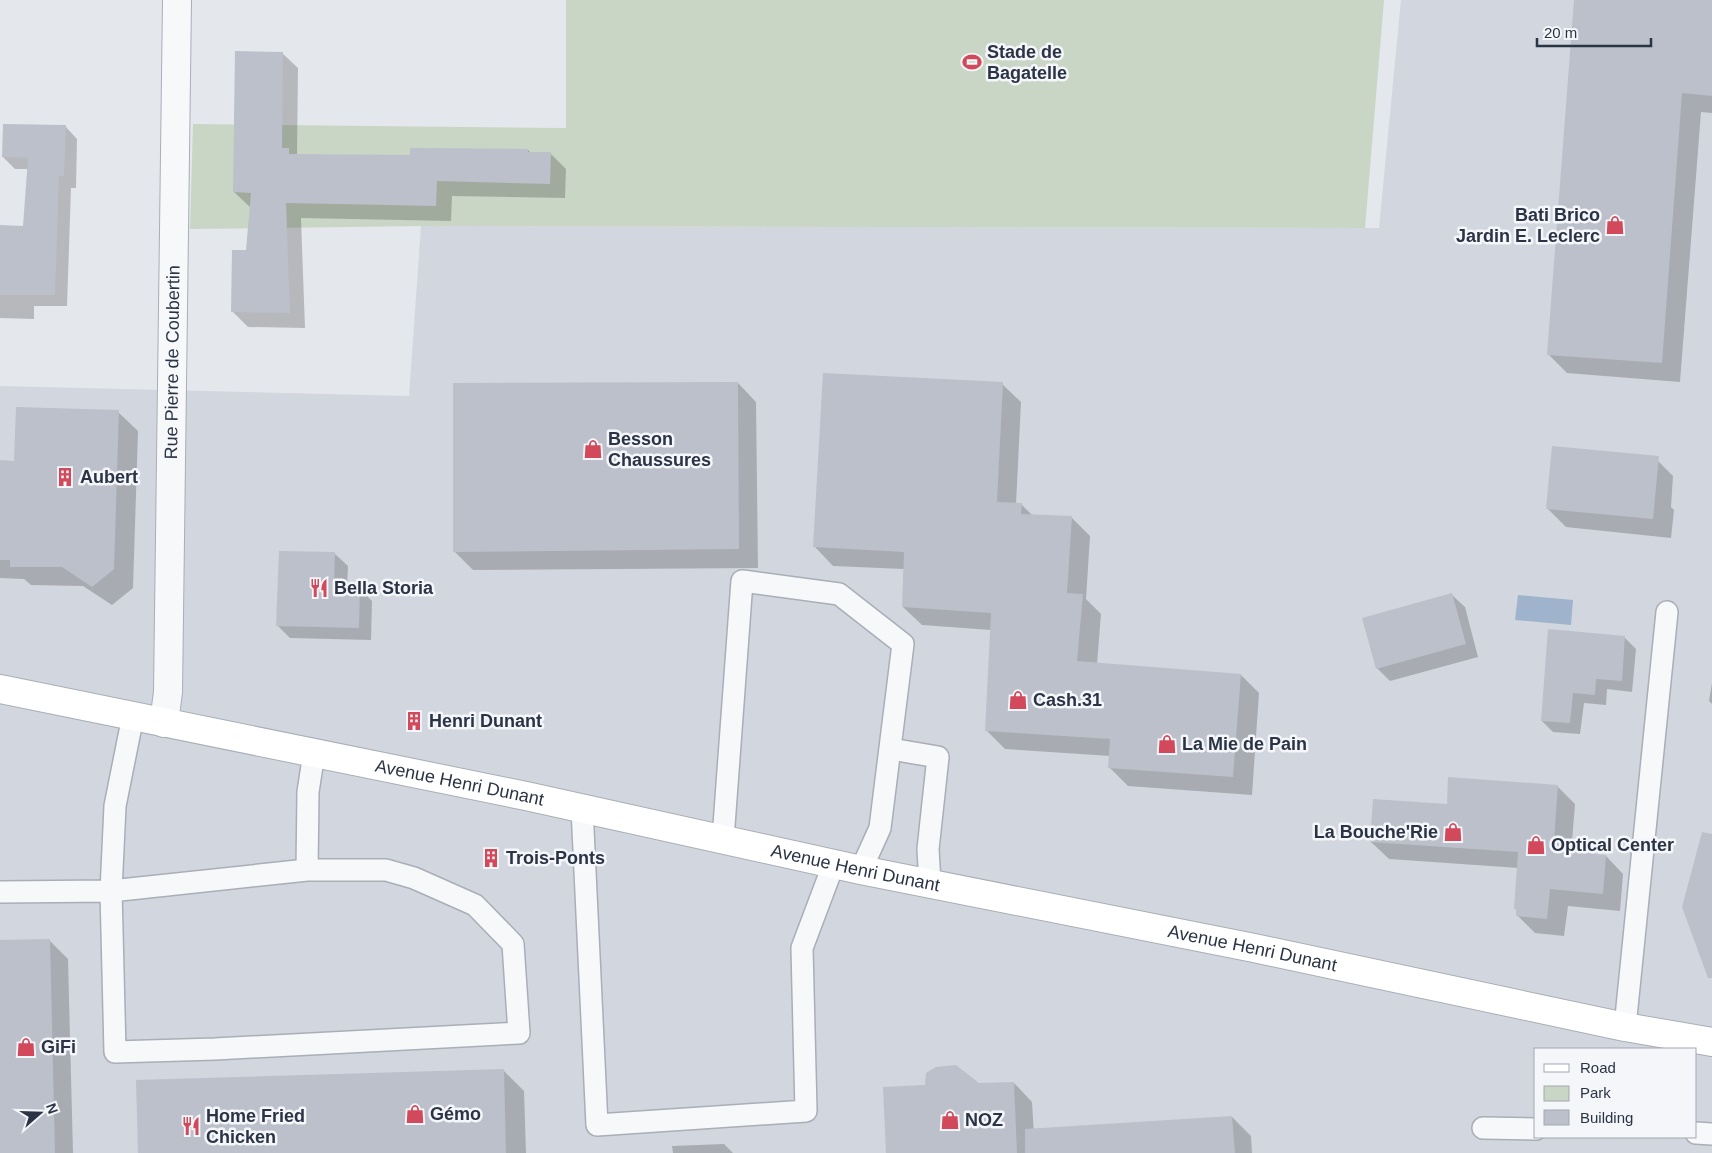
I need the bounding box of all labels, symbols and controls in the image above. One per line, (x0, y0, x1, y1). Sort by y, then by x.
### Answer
scale bar (1537, 15, 1651, 47)
text: 20 m (1544, 24, 1577, 41)
place label: Stade de Bagatelle (987, 42, 1067, 83)
sports icon: Stade de Bagatelle (961, 51, 983, 73)
place label: Bati Brico Jardin E. Leclerc (1456, 205, 1600, 246)
shop icon: Bati Brico Jardin E. Leclerc (1604, 214, 1626, 236)
street label: Rue Pierre de Coubertin (161, 265, 184, 460)
place label: Besson Chaussures (608, 429, 711, 470)
shop icon: Besson Chaussures (582, 438, 604, 460)
building icon: Aubert (54, 466, 76, 488)
place label: Aubert (80, 467, 138, 487)
restaurant icon: Bella Storia (308, 577, 330, 599)
place label: Bella Storia (334, 578, 434, 598)
shop icon: Cash.31 (1007, 689, 1029, 711)
place label: Cash.31 (1033, 690, 1102, 710)
building icon: Henri Dunant (403, 710, 425, 732)
place label: Henri Dunant (429, 711, 542, 731)
shop icon: La Mie de Pain (1156, 733, 1178, 755)
place label: La Mie de Pain (1182, 734, 1307, 754)
street label: Avenue Henri Dunant (373, 756, 546, 810)
shop icon: La Bouche'Rie (1442, 821, 1464, 843)
place label: La Bouche'Rie (1314, 822, 1438, 842)
shop icon: Optical Center (1525, 834, 1547, 856)
place label: Optical Center (1551, 835, 1674, 855)
street label: Avenue Henri Dunant (769, 840, 942, 895)
building icon: Trois-Ponts (480, 847, 502, 869)
place label: Trois-Ponts (506, 848, 605, 868)
street label: Avenue Henri Dunant (1166, 921, 1339, 975)
shop icon: GiFi (15, 1036, 37, 1058)
place label: GiFi (41, 1037, 76, 1057)
legend (1534, 1048, 1697, 1138)
text: Road (1580, 1059, 1616, 1076)
text: Park (1580, 1084, 1611, 1101)
north arrow (15, 1088, 65, 1138)
text: N (43, 1101, 61, 1116)
shop icon: Gémo (404, 1103, 426, 1125)
place label: Gémo (430, 1104, 481, 1124)
place label: Home Fried Chicken (206, 1106, 305, 1147)
shop icon: NOZ (939, 1109, 961, 1131)
text: Building (1580, 1109, 1633, 1126)
place label: NOZ (965, 1110, 1003, 1130)
restaurant icon: Home Fried Chicken (180, 1115, 202, 1137)

